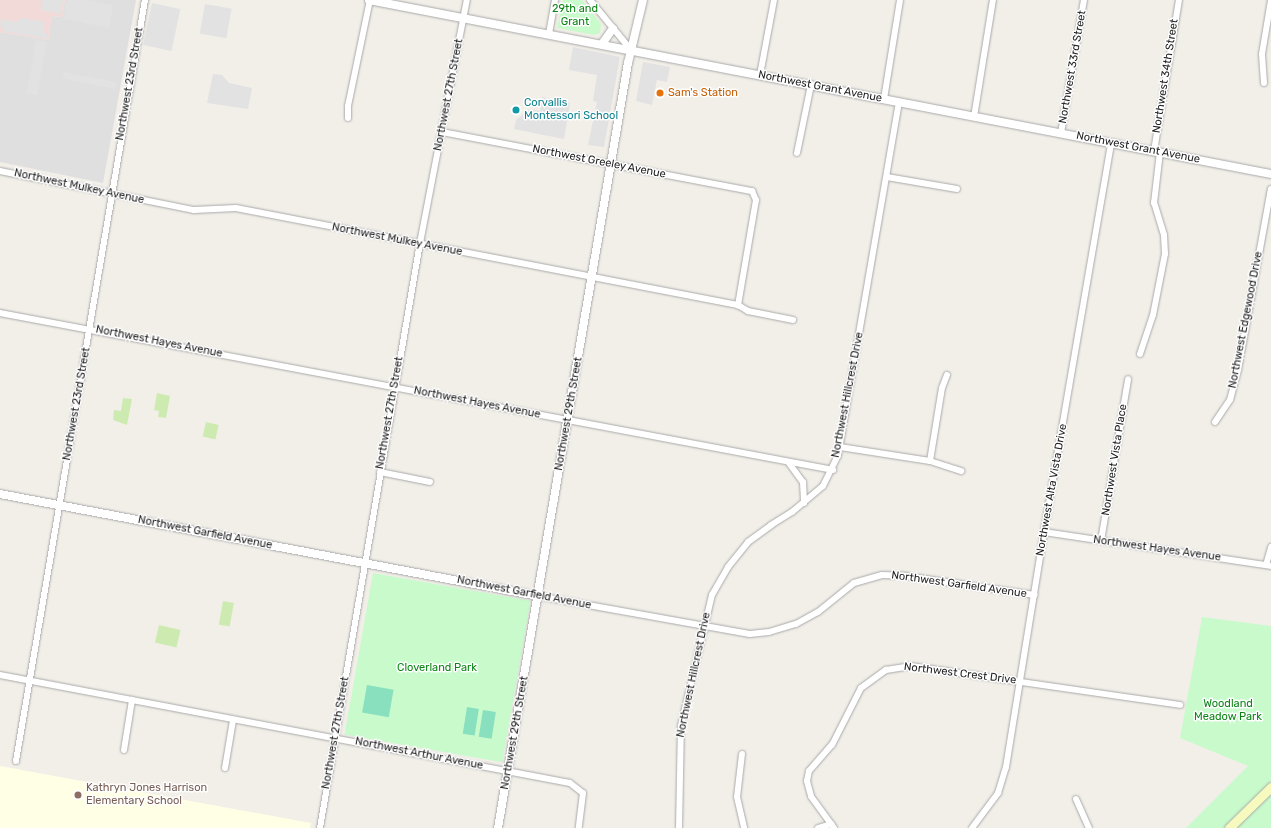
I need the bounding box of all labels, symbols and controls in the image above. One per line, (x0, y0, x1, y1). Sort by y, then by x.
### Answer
park label: 29th and Grant (552, 3, 598, 29)
street label: Northwest 33rd Street (1057, 9, 1089, 125)
street label: Northwest 34th Street (1150, 18, 1182, 134)
street label: Northwest 23rd Street (114, 26, 146, 142)
street label: Northwest 27th Street (432, 38, 466, 152)
street label: Northwest Grant Avenue (757, 68, 883, 106)
place label: Sam's Station (668, 86, 738, 100)
marker: Sam's Station (655, 88, 665, 98)
place label: Corvallis Montessori School (524, 97, 618, 123)
marker: Corvallis Montessori School (511, 105, 521, 115)
street label: Northwest Grant Avenue (1075, 129, 1201, 167)
street label: Northwest Greeley Avenue (531, 143, 667, 181)
street label: Northwest Mulkey Avenue (12, 167, 146, 207)
street label: Northwest Mulkey Avenue (330, 221, 464, 259)
street label: Northwest Edgewood Drive (1226, 250, 1266, 390)
street label: Northwest Hayes Avenue (94, 323, 224, 361)
street label: Northwest Hillcrest Drive (829, 331, 867, 459)
street label: Northwest 23rd Street (61, 346, 93, 462)
street label: Northwest 27th Street (374, 356, 406, 470)
street label: Northwest 29th Street (553, 356, 585, 472)
street label: Northwest Hayes Avenue (412, 384, 542, 422)
street label: Northwest Vista Place (1100, 403, 1130, 517)
street label: Northwest Alta Vista Drive (1034, 423, 1070, 557)
street label: Northwest Garfield Avenue (137, 513, 273, 553)
street label: Northwest Hayes Avenue (1092, 533, 1222, 565)
street label: Northwest Garfield Avenue (890, 569, 1028, 601)
street label: Northwest Garfield Avenue (456, 573, 592, 613)
street label: Northwest Hillcrest Drive (674, 611, 714, 739)
park label: Cloverland Park (397, 661, 477, 675)
street label: Northwest Crest Drive (903, 661, 1017, 687)
street label: Northwest 29th Street (499, 675, 531, 791)
street label: Northwest 27th Street (320, 676, 352, 790)
park label: Woodland Meadow Park (1194, 698, 1262, 724)
street label: Northwest Arthur Avenue (353, 735, 485, 773)
place label: Kathryn Jones Harrison Elementary School (86, 782, 207, 808)
marker: Kathryn Jones Harrison Elementary School (73, 790, 83, 800)

